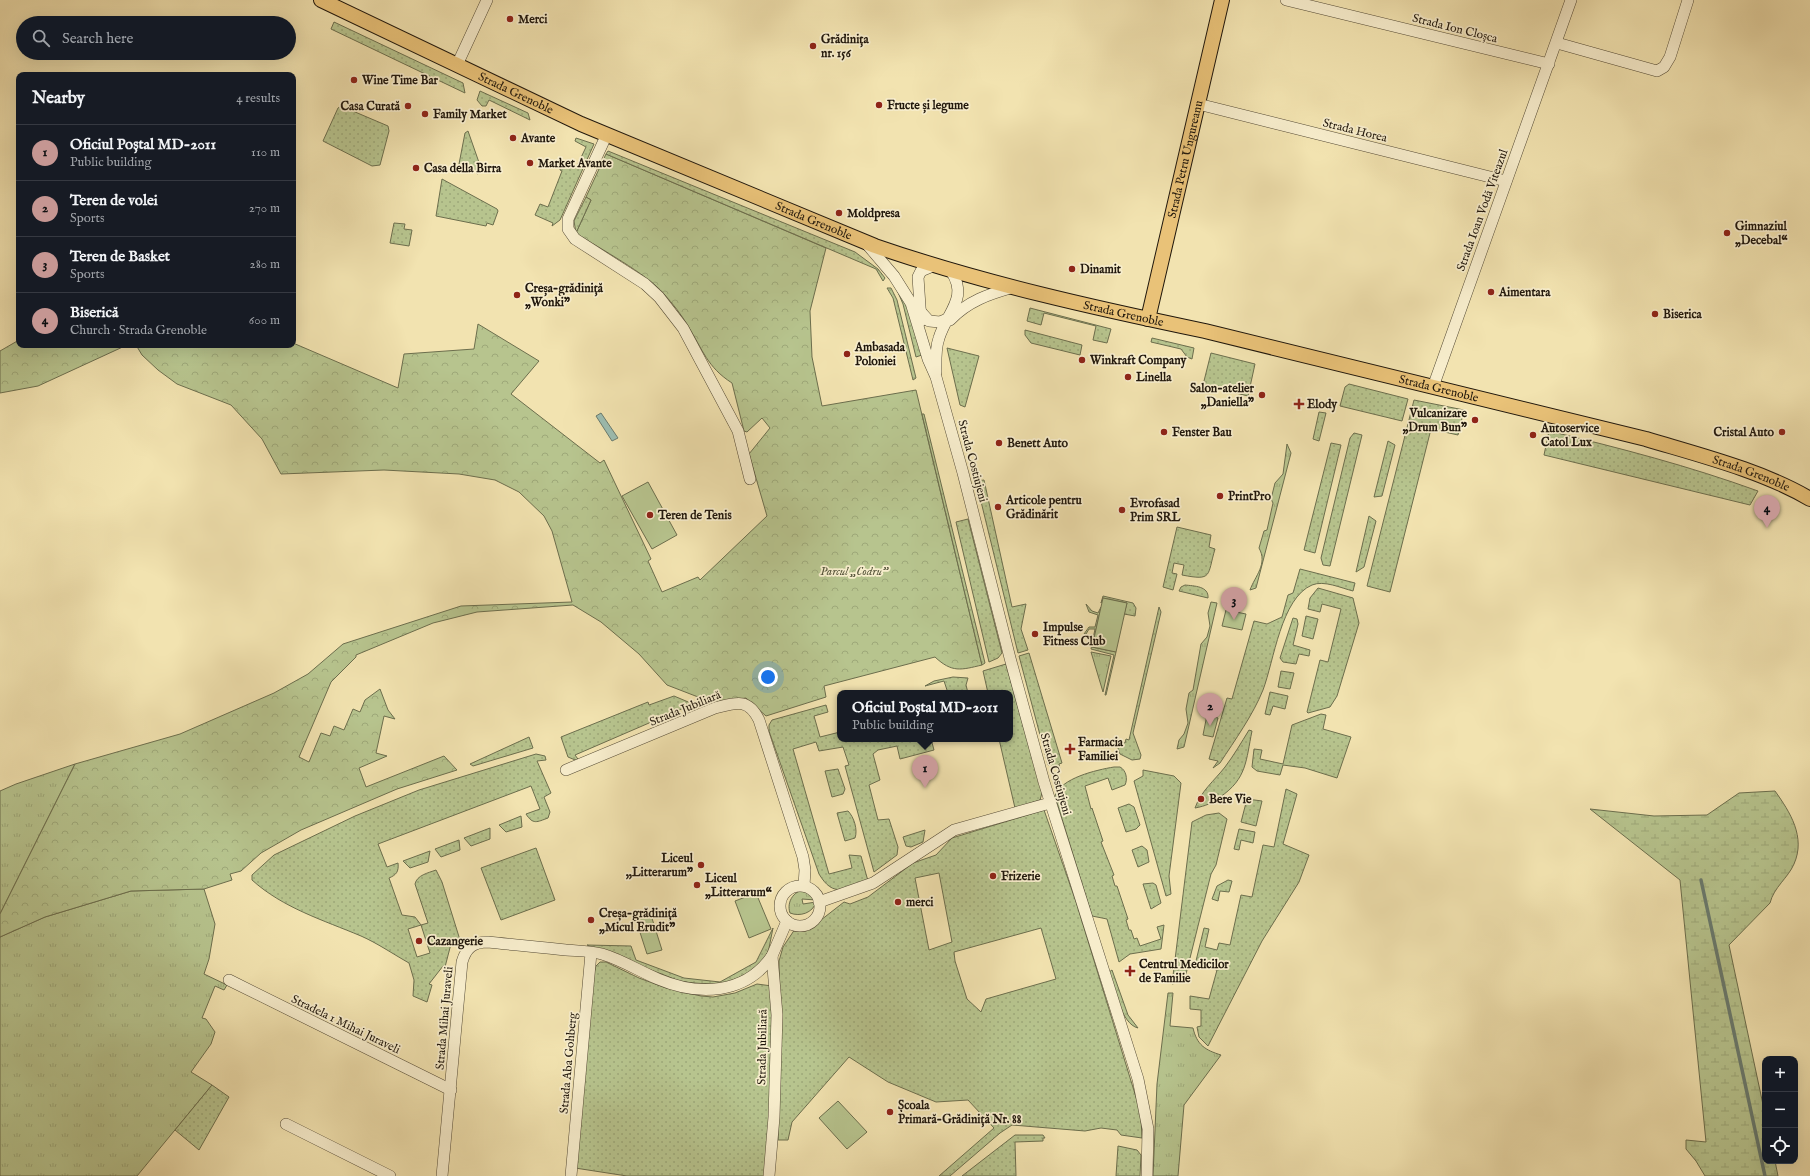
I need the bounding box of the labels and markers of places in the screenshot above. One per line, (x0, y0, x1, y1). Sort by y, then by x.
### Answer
place label: Merci (518, 12, 548, 27)
marker: Merci (505, 14, 515, 24)
place label: Grădinița nr. 156 (821, 32, 869, 61)
marker: Grădinița nr. 156 (808, 41, 818, 51)
place label: Wine Time Bar (361, 73, 439, 88)
marker: Wine Time Bar (349, 75, 359, 85)
place label: Fructe și legume (887, 98, 969, 114)
place label: Casa Curată (341, 99, 401, 114)
marker: Fructe și legume (874, 100, 884, 110)
marker: Casa Curată (403, 101, 413, 111)
place label: Family Market (433, 107, 507, 123)
marker: Family Market (420, 109, 430, 119)
place label: Avante (520, 131, 556, 146)
marker: Avante (508, 133, 518, 143)
place label: Market Avante (538, 156, 612, 171)
marker: Market Avante (525, 158, 535, 168)
place label: Casa della Birra (424, 161, 502, 176)
marker: Casa della Birra (411, 163, 421, 173)
place label: Moldpresa (847, 206, 901, 222)
marker: Moldpresa (834, 208, 844, 218)
place label: Gimnaziul „Decebal“ (1735, 219, 1788, 248)
marker: Gimnaziul „Decebal“ (1722, 228, 1732, 238)
place label: Dinamit (1080, 262, 1122, 277)
marker: Dinamit (1067, 264, 1077, 274)
place label: Creșa-grădiniță „Wonki” (525, 281, 604, 310)
place label: Aimentara (1498, 285, 1551, 300)
marker: Aimentara (1486, 287, 1496, 297)
marker: Creșa-grădiniță „Wonki” (512, 290, 522, 300)
place label: Biserica (1663, 307, 1703, 322)
marker: Biserica (1650, 309, 1660, 319)
place label: Ambasada Poloniei (854, 340, 906, 369)
marker: Ambasada Poloniei (842, 349, 852, 359)
place label: Winkraft Company (1089, 353, 1187, 369)
marker: Winkraft Company (1077, 355, 1087, 365)
place label: Linella (1135, 370, 1172, 385)
marker: Linella (1123, 372, 1133, 382)
place label: Salon-atelier „Daniella” (1190, 381, 1255, 410)
marker: Salon-atelier „Daniella” (1257, 390, 1267, 400)
place label: Elody (1307, 397, 1338, 413)
marker: Elody (1294, 399, 1304, 409)
place label: Vulcanizare „Drum Bun” (1403, 406, 1467, 435)
marker: Vulcanizare „Drum Bun” (1470, 415, 1480, 425)
place label: Autoservice Catol Lux (1540, 421, 1600, 450)
place label: Fenster Bau (1172, 425, 1232, 440)
place label: Cristal Auto (1714, 425, 1775, 440)
marker: Fenster Bau (1159, 427, 1169, 437)
marker: Cristal Auto (1777, 427, 1787, 437)
marker: Autoservice Catol Lux (1528, 430, 1538, 440)
place label: Benett Auto (1007, 436, 1069, 451)
marker: Benett Auto (994, 438, 1004, 448)
place label: PrintPro (1228, 489, 1271, 504)
marker: PrintPro (1215, 491, 1225, 501)
place label: Articole pentru Grădinărit (1005, 493, 1083, 522)
pin: 4 (1754, 495, 1780, 528)
place label: Evrofasad Prim SRL (1130, 496, 1181, 525)
marker: Articole pentru Grădinărit (993, 502, 1003, 512)
marker: Evrofasad Prim SRL (1117, 505, 1127, 515)
place label: Teren de Tenis (657, 508, 732, 523)
marker: Teren de Tenis (645, 510, 655, 520)
pin: 3 (1221, 587, 1247, 620)
place label: Impulse Fitness Club (1043, 620, 1106, 649)
marker: Impulse Fitness Club (1030, 629, 1040, 639)
pin: 2 (1197, 693, 1223, 726)
place label: Farmacia Familiei (1078, 735, 1124, 764)
marker: Farmacia Familiei (1065, 744, 1075, 754)
pin: 1 (912, 755, 938, 788)
place label: Bere Vie (1209, 792, 1252, 807)
marker: Bere Vie (1196, 794, 1206, 804)
place label: Liceul ,,Litterarum" (626, 851, 694, 880)
marker: Liceul ,,Litterarum" (696, 860, 706, 870)
place label: Frizerie (1001, 869, 1041, 884)
place label: Liceul „Litterarum“ (704, 871, 772, 900)
marker: Frizerie (988, 871, 998, 881)
marker: Liceul „Litterarum“ (692, 880, 702, 890)
place label: merci (906, 895, 934, 910)
marker: merci (893, 897, 903, 907)
place label: Creșa-grădiniță „Micul Erudit” (599, 906, 678, 935)
marker: Creșa-grădiniță „Micul Erudit” (586, 915, 596, 925)
place label: Cazangerie (427, 934, 483, 950)
marker: Cazangerie (414, 936, 424, 946)
place label: Centrul Medicilor de Familie (1139, 957, 1229, 986)
marker: Centrul Medicilor de Familie (1124, 965, 1136, 977)
place label: Școala Primară-Grădiniță Nr. 88 (898, 1098, 1022, 1128)
marker: Școala Primară-Grădiniță Nr. 88 (885, 1107, 895, 1117)

